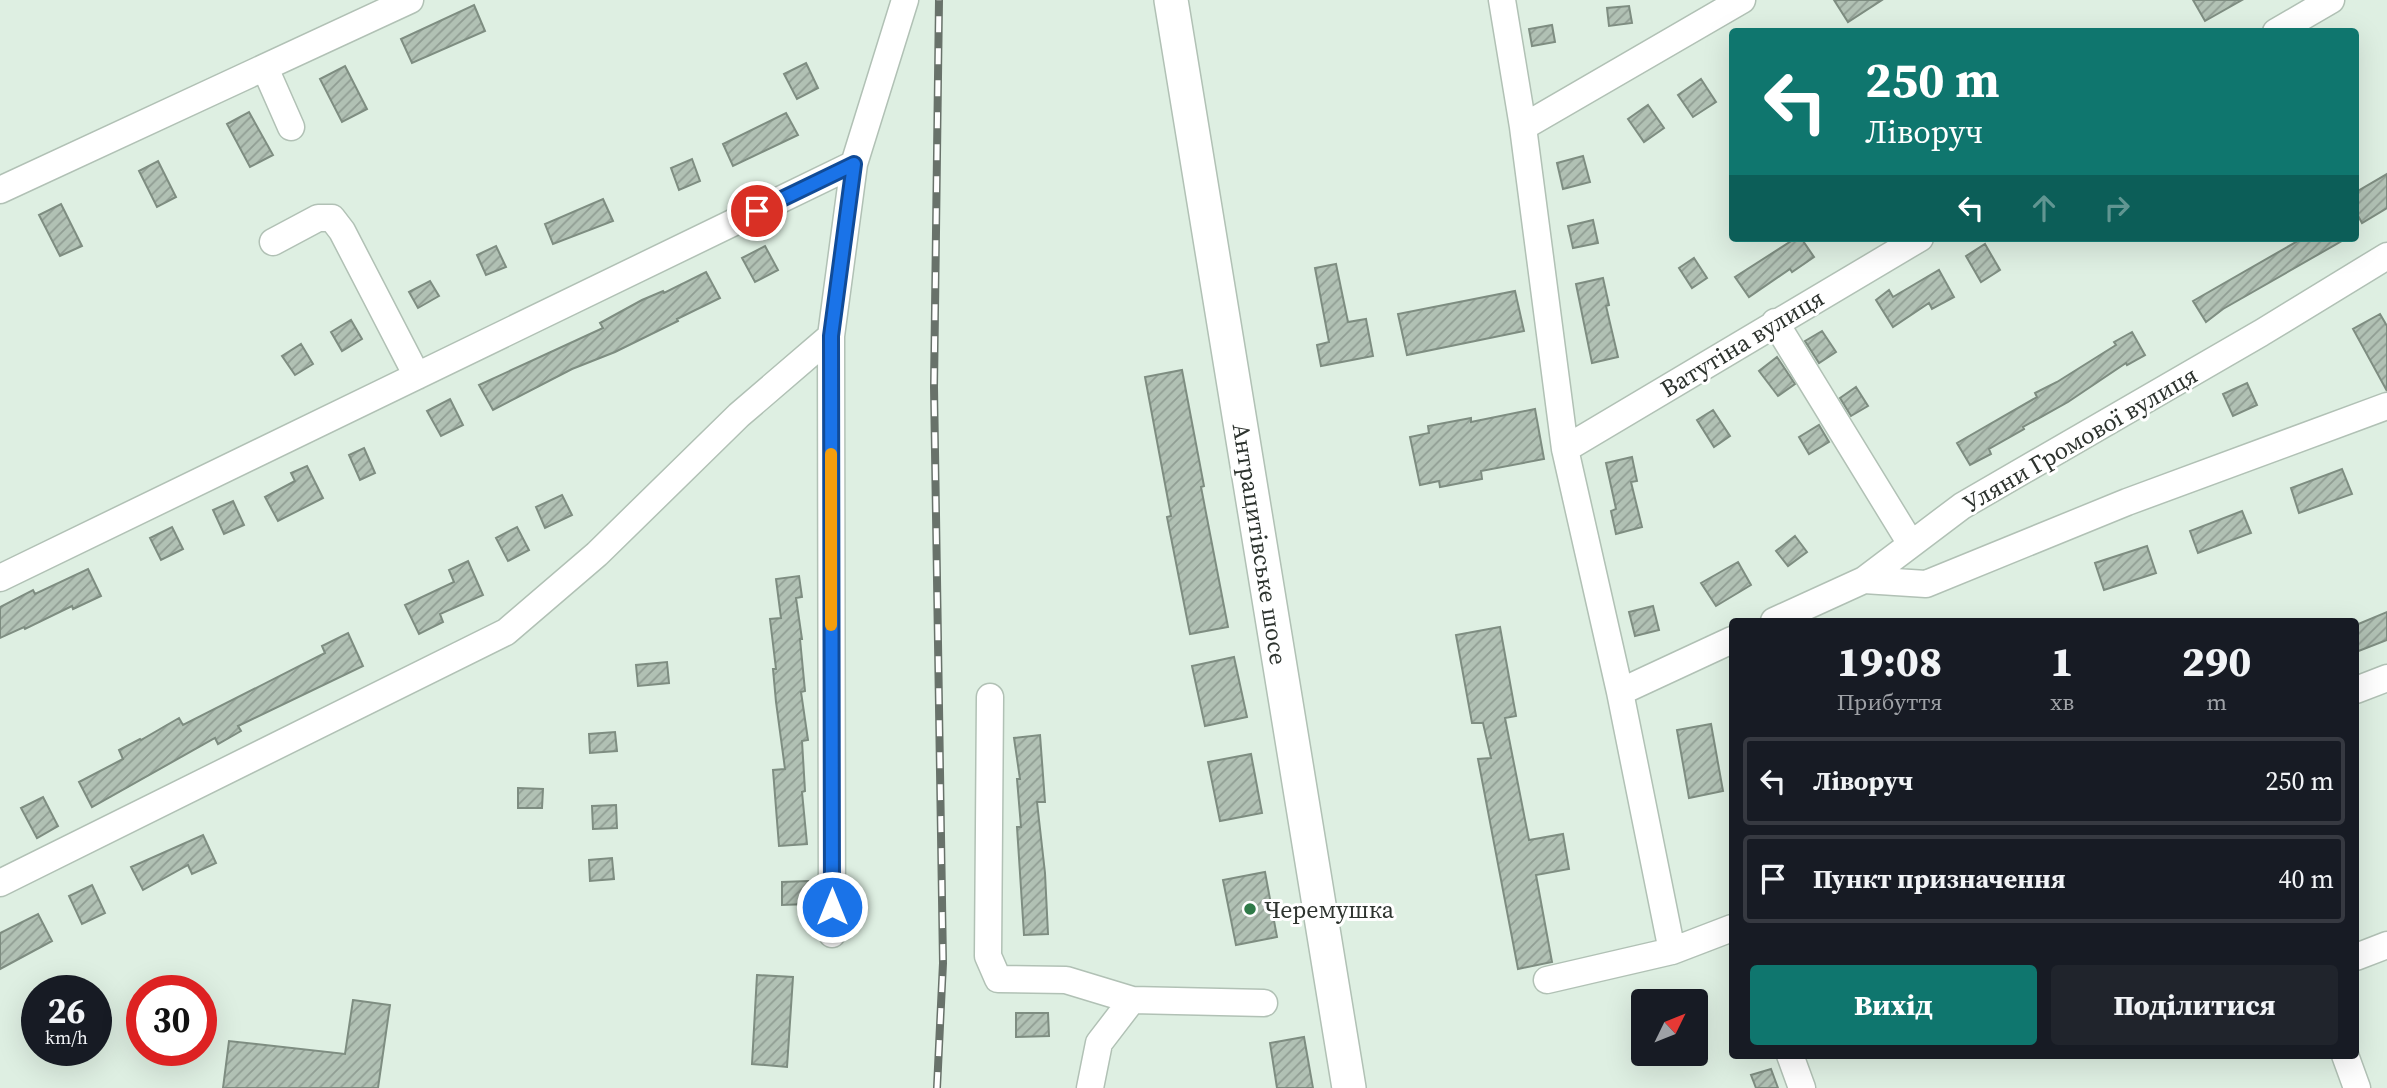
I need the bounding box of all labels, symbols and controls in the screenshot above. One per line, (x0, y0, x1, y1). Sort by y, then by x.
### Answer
text: 250 m (1865, 46, 2000, 113)
icon: left (1750, 56, 1841, 147)
text: Ліворуч (1865, 110, 1983, 154)
pin (727, 181, 787, 241)
icon: left (1952, 189, 1990, 227)
icon: ahead (2025, 189, 2063, 227)
icon: right (2098, 189, 2136, 227)
icon: arrive (738, 192, 776, 230)
street label: Ватутіна вулиця (1654, 281, 1830, 405)
street label: Уляни Громової вулиця (1957, 358, 2203, 520)
street label: Антрацитівське шосе (1225, 421, 1295, 667)
text: 19:08 (1837, 632, 1942, 690)
text: 1 (2051, 632, 2074, 690)
text: 290 (2182, 632, 2251, 690)
text: Прибуття (1837, 686, 1942, 718)
text: хв (2050, 686, 2074, 718)
text: m (2206, 686, 2227, 718)
icon: left (1754, 762, 1792, 800)
text: Ліворуч (1813, 763, 1913, 799)
text: 250 m (2266, 763, 2334, 799)
icon: arrive (1754, 860, 1792, 898)
text: Пункт призначення (1813, 861, 2066, 897)
text: 40 m (2279, 861, 2334, 897)
position arrow (795, 870, 869, 944)
place label: Черемушка (1264, 893, 1395, 926)
marker: Черемушка (1242, 901, 1258, 917)
button: Вихід (1750, 965, 2037, 1045)
button: Поділитися (2051, 965, 2338, 1045)
speed limit sign: 30 (126, 975, 217, 1066)
text: 26 (48, 987, 85, 1035)
north arrow (1631, 989, 1708, 1066)
map controls (1631, 989, 1708, 1066)
text: km/h (45, 1025, 88, 1050)

